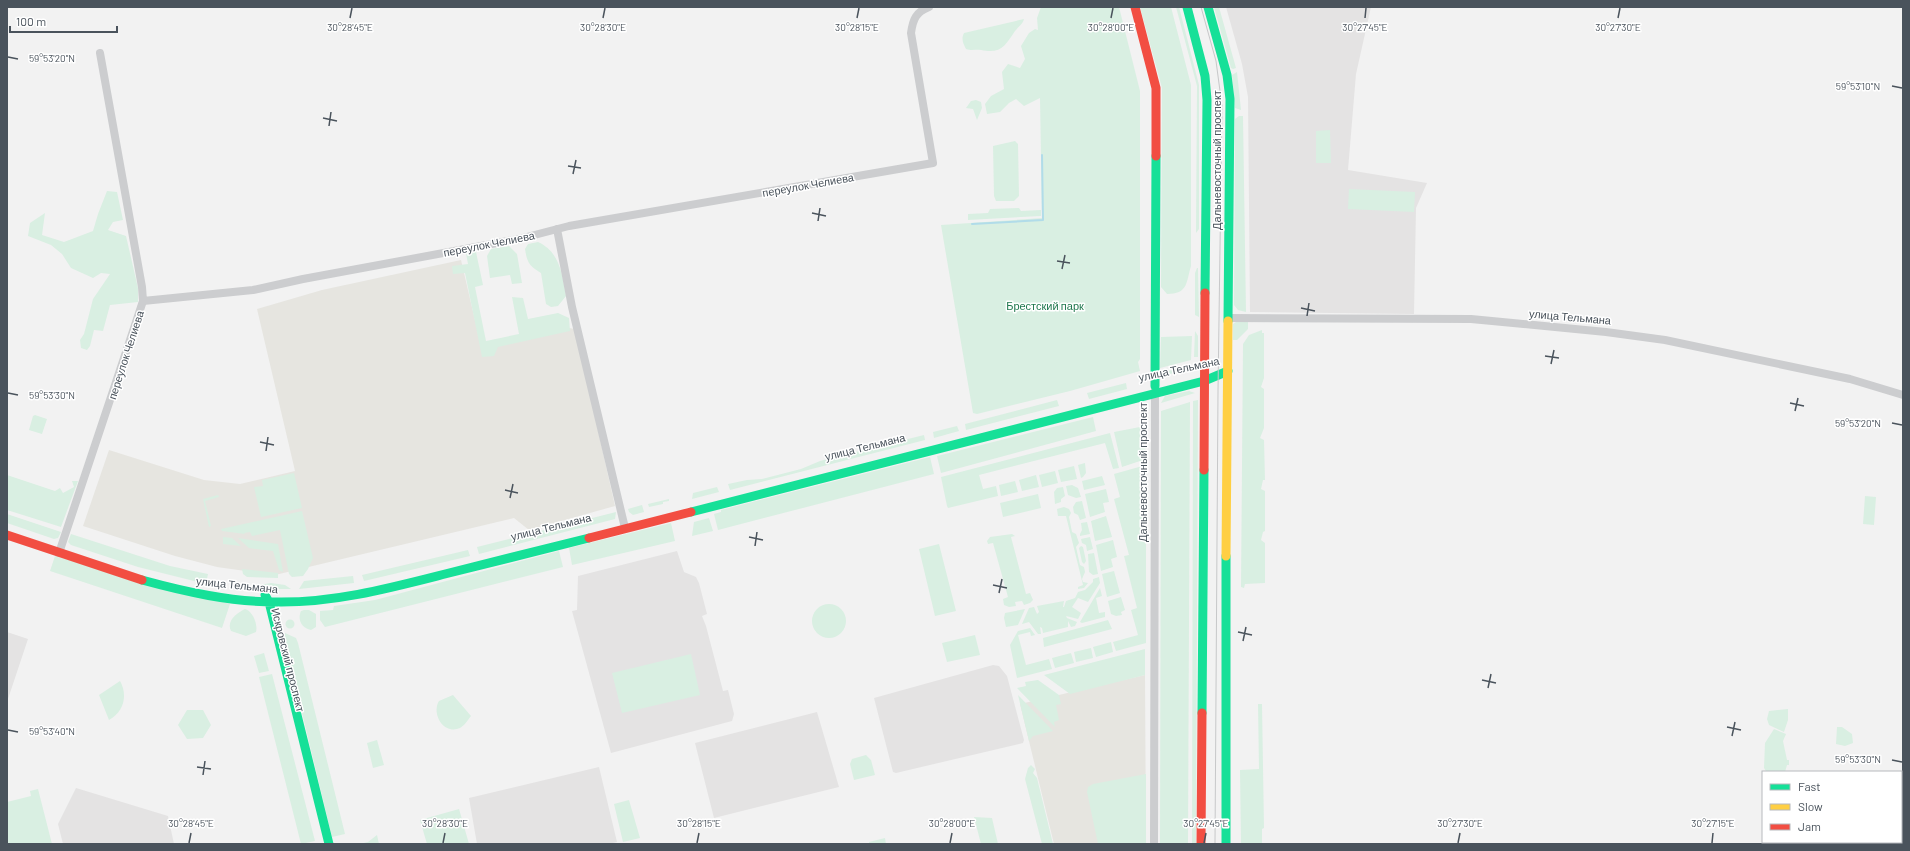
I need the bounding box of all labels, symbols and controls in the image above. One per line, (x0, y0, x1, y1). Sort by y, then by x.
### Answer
scale bar (10, 8, 117, 34)
text: 100 m (16, 14, 46, 28)
text: 30°28'45"E (327, 21, 373, 33)
text: 30°28'30"E (580, 21, 626, 33)
text: 30°28'15"E (835, 21, 879, 33)
text: 30°28'00"E (1088, 21, 1134, 33)
text: 30°27'45"E (1342, 21, 1388, 33)
text: 30°27'30"E (1595, 21, 1641, 33)
text: 59°53'20"N (29, 52, 75, 64)
text: 59°53'10"N (1836, 80, 1880, 92)
street label: Дальневосточный проспект (1210, 90, 1223, 230)
street label: переулок Челиева (761, 170, 856, 199)
street label: переулок Челиева (442, 228, 537, 259)
park label: Брестский парк (1006, 299, 1084, 312)
street label: улица Тельмана (1528, 306, 1612, 327)
street label: переулок Челиева (105, 308, 146, 401)
street label: улица Тельмана (1137, 353, 1221, 383)
text: 59°53'30"N (29, 389, 75, 401)
street label: Дальневосточный проспект (1136, 402, 1149, 542)
text: 59°53'20"N (1835, 417, 1881, 429)
street label: улица Тельмана (823, 430, 907, 463)
street label: улица Тельмана (509, 510, 593, 543)
street label: улица Тельмана (195, 574, 280, 595)
street label: Искровский проспект (269, 607, 308, 713)
text: 59°53'40"N (29, 725, 75, 737)
text: 59°53'30"N (1835, 753, 1881, 765)
legend (1762, 771, 1902, 843)
text: Fast (1798, 779, 1821, 793)
text: Slow (1798, 799, 1823, 813)
text: 30°28'45"E (168, 817, 214, 829)
text: 30°28'30"E (422, 817, 468, 829)
text: 30°28'15"E (677, 817, 721, 829)
text: 30°28'00"E (929, 817, 975, 829)
text: 30°27'45"E (1183, 817, 1229, 829)
text: 30°27'30"E (1437, 817, 1483, 829)
text: 30°27'15"E (1691, 817, 1735, 829)
text: Jam (1798, 819, 1821, 833)

